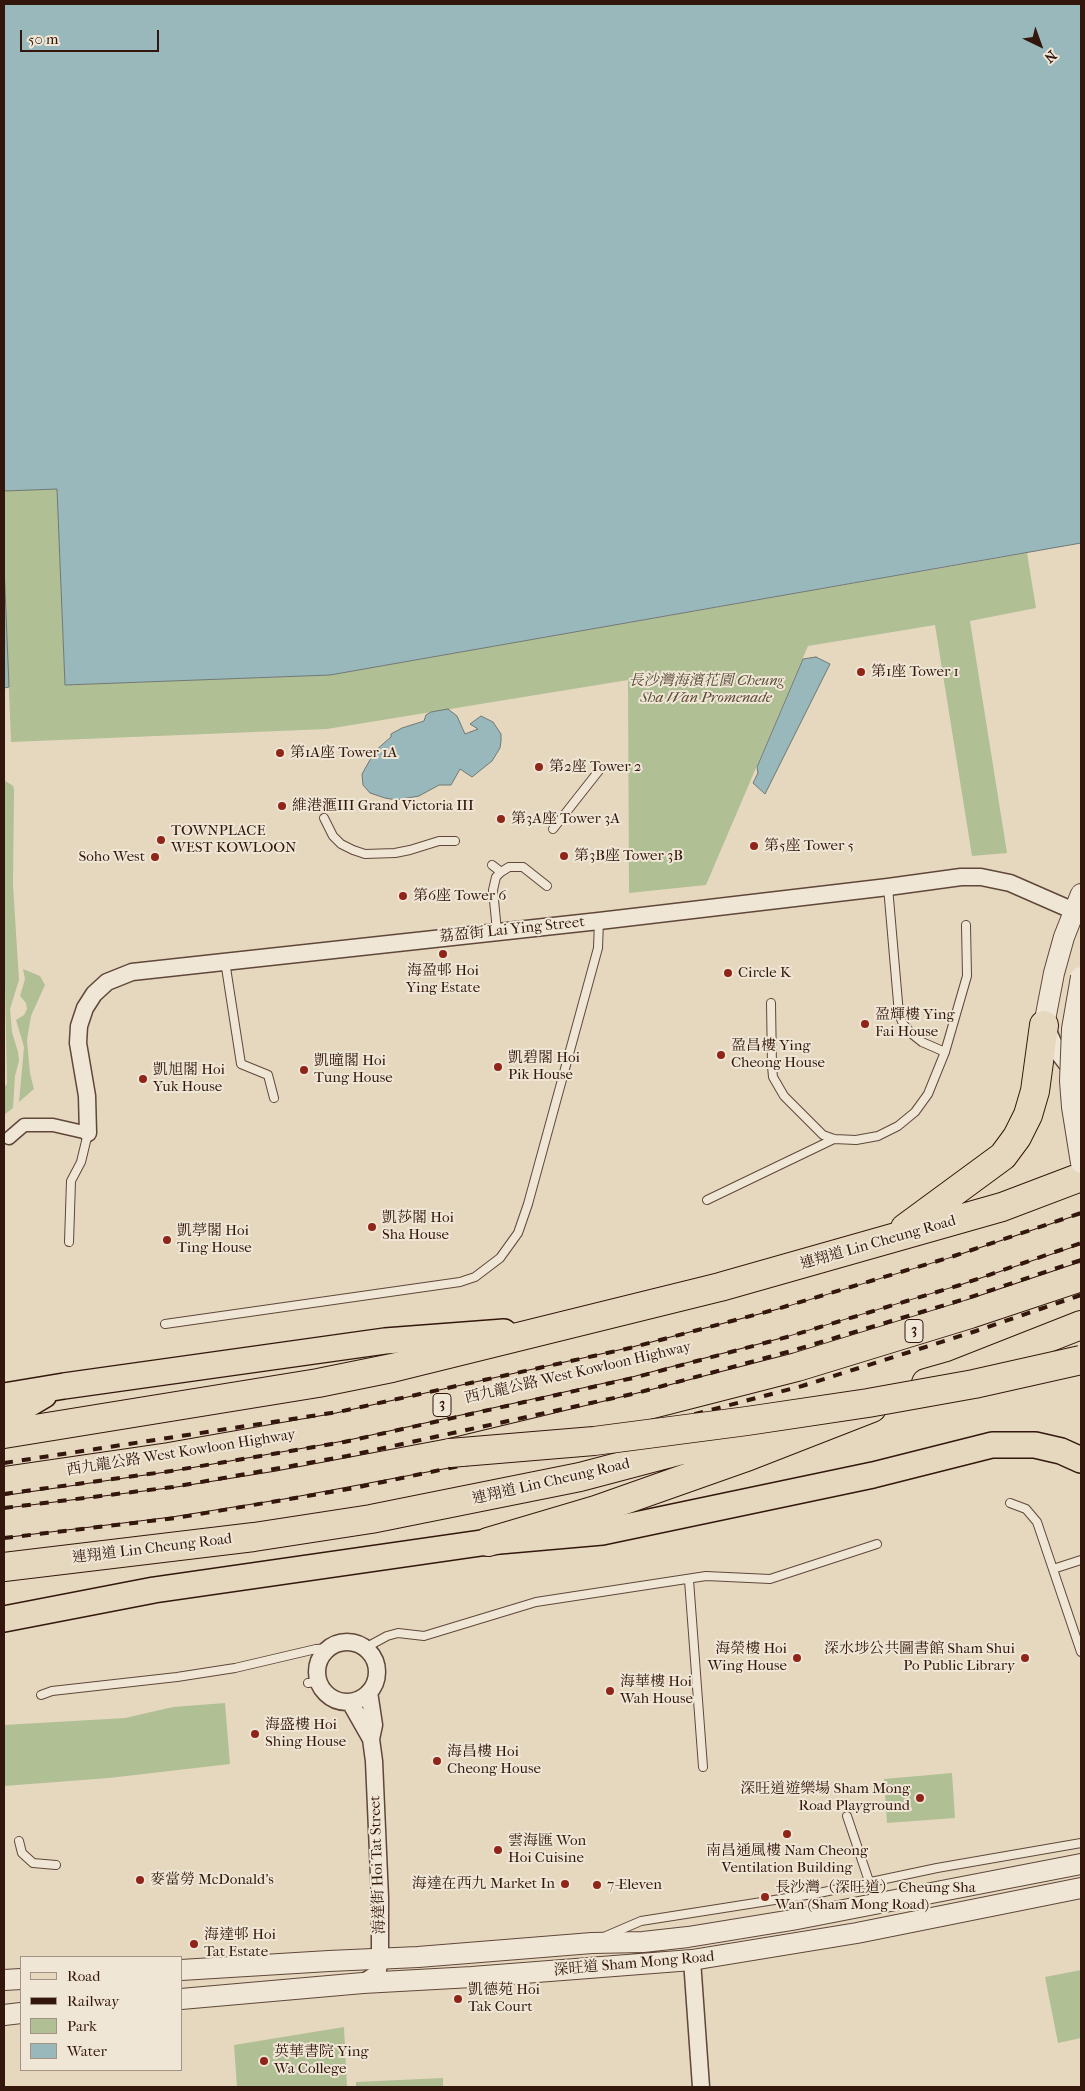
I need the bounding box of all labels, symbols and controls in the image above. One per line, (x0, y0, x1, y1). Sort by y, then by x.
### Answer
scale bar (22, 20, 161, 52)
north arrow (1015, 20, 1065, 70)
text: 50 m (28, 30, 58, 48)
text: N (1041, 47, 1060, 66)
place label: 第1座 Tower 1 (871, 663, 959, 681)
marker: 第1座 Tower 1 (855, 666, 867, 678)
park label: 長沙灣海濱花園 Cheung Sha Wan Promenade (629, 672, 783, 707)
place label: 第1A座 Tower 1A (290, 744, 397, 762)
marker: 第1A座 Tower 1A (274, 747, 286, 759)
place label: 第2座 Tower 2 (549, 758, 642, 776)
marker: 第2座 Tower 2 (533, 761, 545, 773)
place label: 維港滙III Grand Victoria III (292, 797, 474, 815)
marker: 維港滙III Grand Victoria III (276, 800, 288, 812)
place label: 第3A座 Tower 3A (511, 810, 620, 828)
marker: 第3A座 Tower 3A (495, 813, 507, 825)
place label: TOWNPLACE WEST KOWLOON (171, 822, 296, 857)
marker: TOWNPLACE WEST KOWLOON (155, 834, 167, 846)
place label: 第5座 Tower 5 (764, 837, 854, 855)
marker: 第5座 Tower 5 (748, 840, 760, 852)
place label: 第3B座 Tower 3B (574, 847, 683, 865)
place label: Soho West (79, 848, 145, 866)
marker: 第3B座 Tower 3B (558, 850, 570, 862)
marker: Soho West (149, 851, 161, 863)
place label: 第6座 Tower 6 (413, 887, 506, 905)
marker: 第6座 Tower 6 (397, 890, 409, 902)
street label: 荔盈街 Lai Ying Street (438, 913, 586, 947)
marker: 海盈邨 Hoi Ying Estate (437, 948, 449, 960)
place label: 海盈邨 Hoi Ying Estate (406, 962, 480, 997)
place label: Circle K (738, 964, 791, 982)
marker: Circle K (722, 967, 734, 979)
place label: 盈輝樓 Ying Fai House (875, 1006, 954, 1041)
marker: 盈輝樓 Ying Fai House (859, 1018, 871, 1030)
place label: 盈昌樓 Ying Cheong House (731, 1037, 825, 1072)
place label: 凱碧閣 Hoi Pik House (508, 1049, 580, 1084)
marker: 盈昌樓 Ying Cheong House (715, 1049, 727, 1061)
place label: 凱曈閣 Hoi Tung House (314, 1052, 393, 1087)
place label: 凱旭閣 Hoi Yuk House (153, 1061, 225, 1096)
marker: 凱碧閣 Hoi Pik House (492, 1061, 504, 1073)
marker: 凱曈閣 Hoi Tung House (298, 1064, 310, 1076)
marker: 凱旭閣 Hoi Yuk House (137, 1073, 149, 1085)
place label: 凱莎閣 Hoi Sha House (382, 1209, 454, 1244)
street label: 連翔道 Lin Cheung Road (798, 1212, 958, 1274)
marker: 凱莎閣 Hoi Sha House (366, 1221, 378, 1233)
place label: 凱葶閣 Hoi Ting House (177, 1222, 252, 1257)
marker: 凱葶閣 Hoi Ting House (161, 1234, 173, 1246)
road number: 3 (905, 1320, 923, 1342)
street label: 西九龍公路 West Kowloon Highway (463, 1338, 693, 1408)
road number: 3 (433, 1394, 451, 1416)
street label: 西九龍公路 West Kowloon Highway (65, 1426, 297, 1480)
street label: 連翔道 Lin Cheung Road (470, 1455, 632, 1509)
street label: 連翔道 Lin Cheung Road (71, 1530, 233, 1568)
place label: 海榮樓 Hoi Wing House (707, 1640, 787, 1675)
place label: 深水埗公共圖書館 Sham Shui Po Public Library (824, 1640, 1015, 1675)
marker: 海榮樓 Hoi Wing House (791, 1652, 803, 1664)
marker: 深水埗公共圖書館 Sham Shui Po Public Library (1019, 1652, 1031, 1664)
place label: 海華樓 Hoi Wah House (620, 1673, 693, 1708)
marker: 海華樓 Hoi Wah House (604, 1685, 616, 1697)
place label: 海盛樓 Hoi Shing House (265, 1716, 346, 1751)
marker: 海盛樓 Hoi Shing House (249, 1728, 261, 1740)
place label: 海昌樓 Hoi Cheong House (447, 1743, 541, 1778)
marker: 海昌樓 Hoi Cheong House (431, 1755, 443, 1767)
place label: 深旺道遊樂場 Sham Mong Road Playground (740, 1780, 910, 1815)
marker: 深旺道遊樂場 Sham Mong Road Playground (914, 1792, 926, 1804)
street label: 海達街 Hoi Tat Street (367, 1795, 389, 1935)
marker: 南昌通風樓 Nam Cheong Ventilation Building (781, 1828, 793, 1840)
place label: 雲海匯 Won Hoi Cuisine (508, 1832, 586, 1867)
place label: 南昌通風樓 Nam Cheong Ventilation Building (706, 1842, 868, 1877)
marker: 雲海匯 Won Hoi Cuisine (492, 1844, 504, 1856)
place label: 麥當勞 McDonald's (150, 1871, 274, 1889)
marker: 麥當勞 McDonald's (134, 1874, 146, 1886)
place label: 海達在西九 Market In (412, 1875, 555, 1893)
place label: 7-Eleven (607, 1876, 662, 1894)
marker: 海達在西九 Market In (559, 1878, 571, 1890)
marker: 7-Eleven (591, 1879, 603, 1891)
place label: 長沙灣（深旺道） Cheung Sha Wan (Sham Mong Road) (775, 1879, 976, 1914)
marker: 長沙灣（深旺道） Cheung Sha Wan (Sham Mong Road) (759, 1891, 771, 1903)
place label: 海達邨 Hoi Tat Estate (204, 1926, 276, 1961)
marker: 海達邨 Hoi Tat Estate (188, 1938, 200, 1950)
street label: 深旺道 Sham Mong Road (553, 1948, 715, 1980)
legend (20, 1956, 182, 2071)
text: Road (67, 1967, 100, 1985)
place label: 凱德苑 Hoi Tak Court (468, 1981, 540, 2016)
text: Railway (67, 1992, 119, 2010)
marker: 凱德苑 Hoi Tak Court (452, 1993, 464, 2005)
text: Park (67, 2017, 97, 2035)
text: Water (67, 2042, 107, 2060)
place label: 英華書院 Ying Wa College (274, 2043, 368, 2078)
marker: 英華書院 Ying Wa College (258, 2055, 270, 2067)

